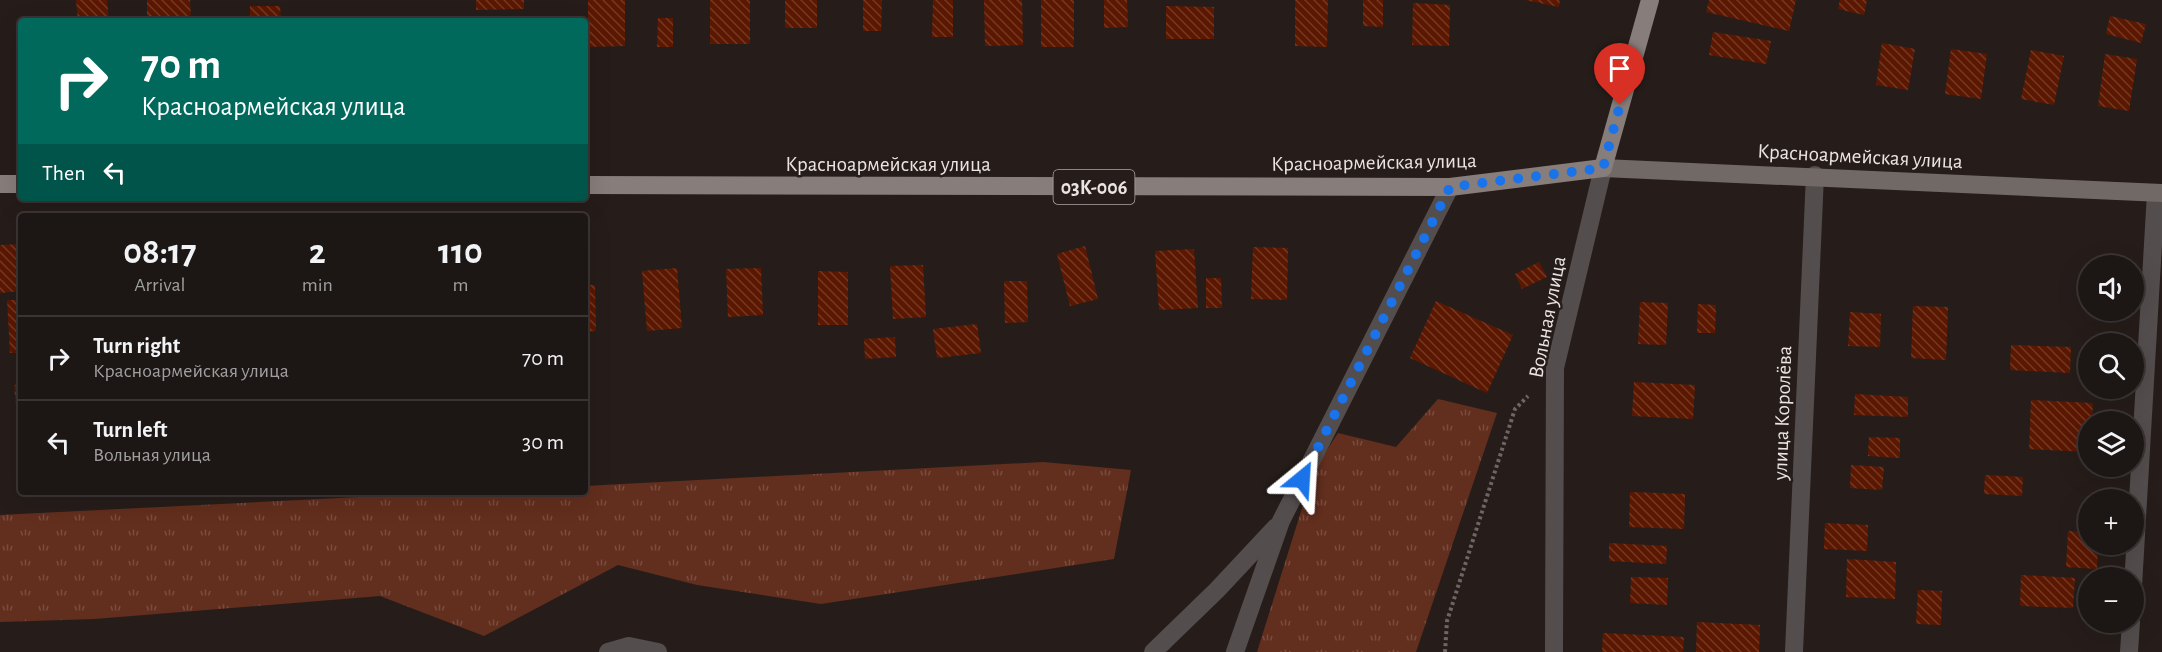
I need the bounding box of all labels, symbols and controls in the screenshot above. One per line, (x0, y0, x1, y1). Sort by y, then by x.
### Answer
icon: right (42, 42, 120, 120)
pin (1594, 43, 1645, 105)
text: 70 m (141, 44, 221, 86)
icon: arrive (1603, 52, 1636, 85)
text: Красноармейская улица (141, 93, 406, 120)
street label: Красноармейская улица (1757, 141, 1964, 172)
street label: Красноармейская улица (1271, 150, 1477, 175)
street label: Красноармейская улица (785, 154, 991, 175)
icon: left (98, 156, 131, 189)
text: Then (42, 162, 86, 184)
road number: 03К-006 (1054, 170, 1134, 204)
text: 08:17 (123, 234, 196, 270)
text: 2 (309, 234, 326, 270)
text: 110 (438, 234, 483, 270)
street label: Вольная улица (1525, 254, 1570, 380)
map controls (2078, 255, 2144, 633)
button: sound (2078, 255, 2144, 321)
text: Arrival (134, 275, 186, 295)
text: min (302, 275, 333, 295)
text: m (452, 275, 468, 295)
button: search (2078, 333, 2144, 399)
text: Turn right (93, 335, 180, 357)
icon: right (42, 342, 75, 375)
street label: улица Королёва (1770, 345, 1795, 482)
text: 70 m (522, 347, 564, 369)
text: Красноармейская улица (93, 361, 289, 381)
button: layers (2078, 411, 2144, 477)
text: Turn left (93, 419, 167, 441)
icon: left (42, 426, 75, 459)
text: 30 m (522, 431, 564, 453)
text: Вольная улица (93, 445, 211, 465)
position arrow (1270, 447, 1334, 511)
button: + (2078, 489, 2144, 555)
button: − (2078, 567, 2144, 633)

